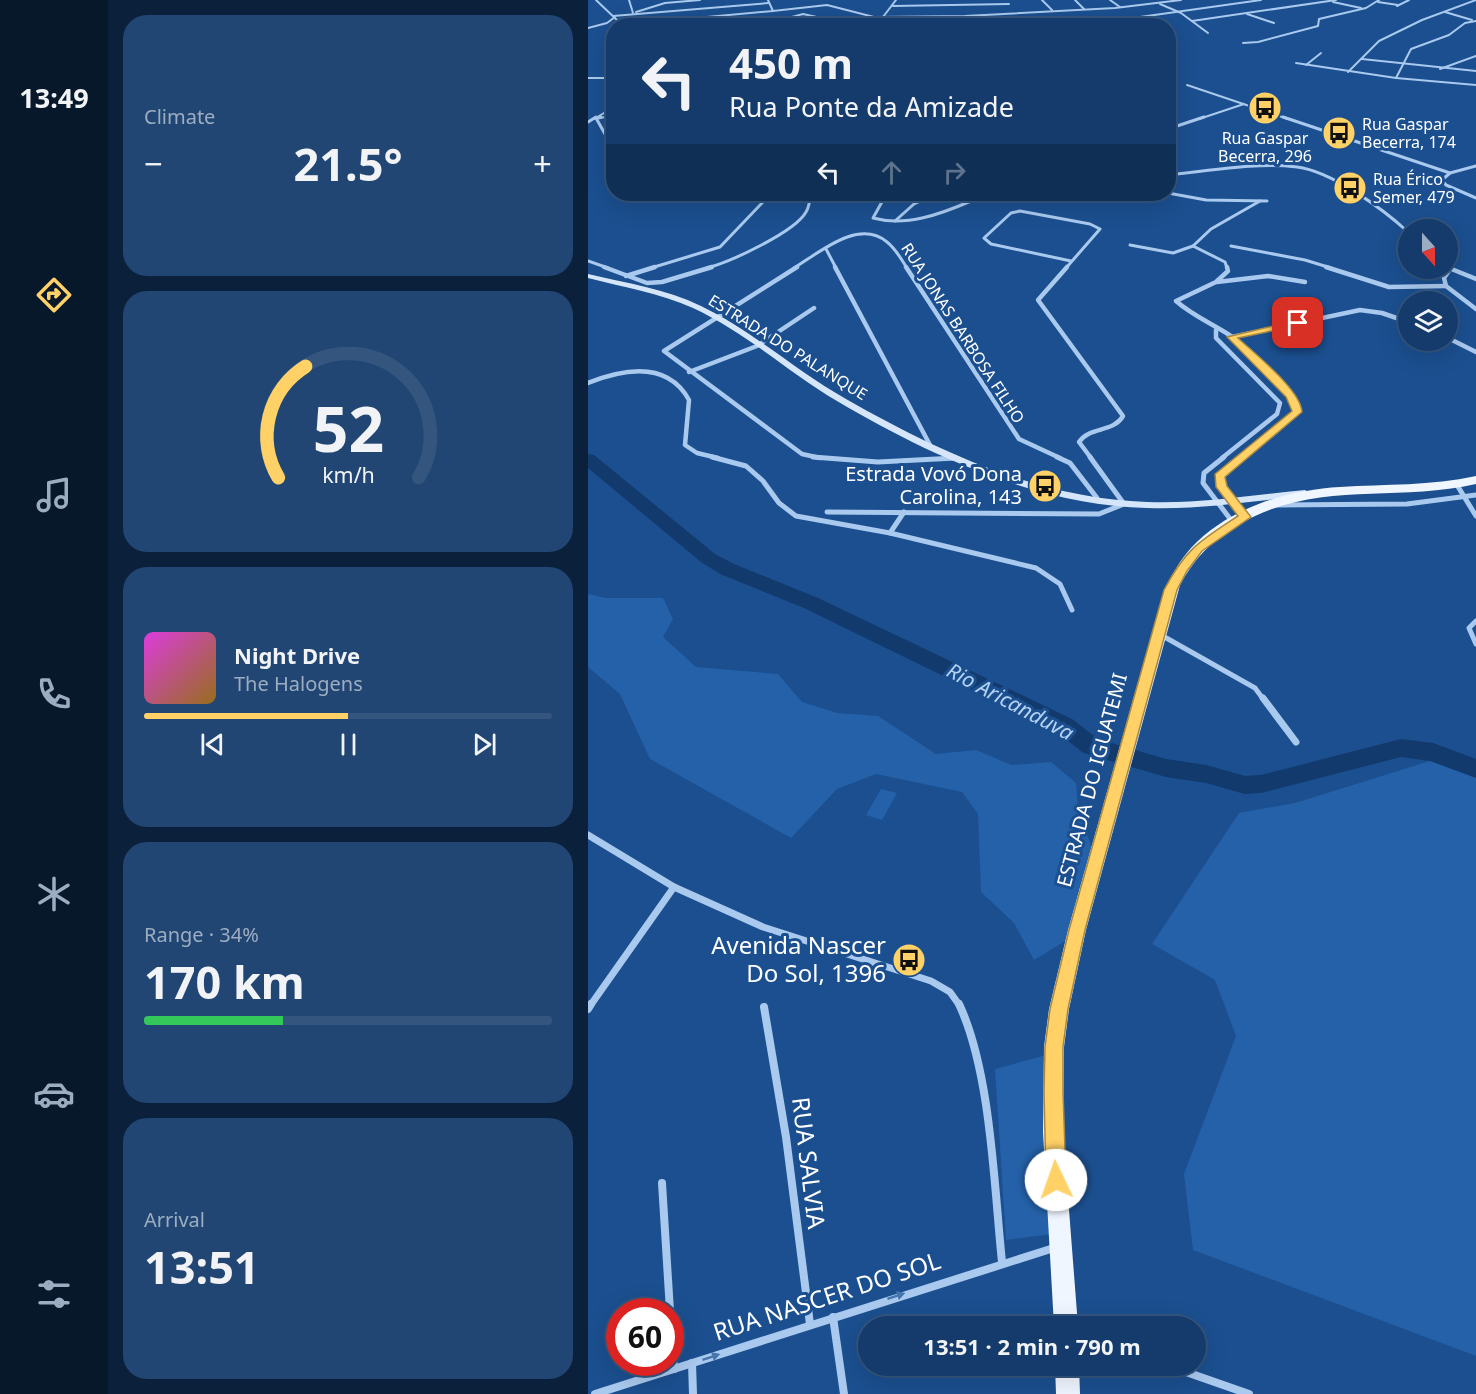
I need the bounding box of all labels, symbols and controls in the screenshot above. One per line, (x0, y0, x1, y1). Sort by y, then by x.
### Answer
text: 450 m (729, 34, 853, 91)
icon: left (630, 42, 708, 120)
text: 13:49 (19, 79, 89, 116)
text: Rua Ponte da Amizade (729, 88, 1014, 125)
bus stop icon: Rua Gaspar Becerra, 296 (1247, 90, 1283, 126)
text: Climate (144, 103, 215, 130)
place label: Rua Gaspar Becerra, 174 (1362, 113, 1456, 153)
bus stop icon: Rua Gaspar Becerra, 174 (1321, 115, 1357, 151)
place label: Rua Gaspar Becerra, 296 (1218, 127, 1312, 167)
text: 21.5° (294, 133, 402, 194)
text: − (144, 141, 163, 186)
text: + (533, 141, 552, 186)
icon: left (812, 156, 845, 189)
icon: ahead (875, 156, 908, 189)
icon: right (938, 156, 971, 189)
place label: Rua Érico Semer, 479 (1373, 168, 1455, 208)
bus stop icon: Rua Érico Semer, 479 (1332, 170, 1368, 206)
north arrow (1398, 219, 1458, 279)
map controls (1398, 219, 1458, 351)
street label: RUA JONAS BARBOSA FILHO (896, 238, 1030, 428)
icon: directions (33, 274, 75, 316)
street label: ESTRADA DO PALANQUE (704, 289, 872, 405)
button: layers (1398, 291, 1458, 351)
pin (1272, 297, 1323, 348)
icon: arrive (1281, 306, 1314, 339)
text: 52 (312, 385, 384, 470)
place label: Estrada Vovó Dona Carolina, 143 (845, 460, 1022, 510)
text: km/h (322, 461, 374, 490)
bus stop icon: Estrada Vovó Dona Carolina, 143 (1027, 468, 1063, 504)
icon: music (33, 474, 75, 516)
text: Night Drive (234, 640, 360, 670)
water label: Rio Aricanduva (942, 656, 1079, 746)
text: The Halogens (234, 670, 363, 697)
street label: ESTRADA DO IGUATEMI (1050, 670, 1133, 890)
icon: phone (33, 673, 75, 715)
icon: previous (196, 728, 229, 761)
icon: pause (332, 728, 365, 761)
icon: next (468, 728, 501, 761)
icon: climate (33, 873, 75, 915)
text: Range · 34% (144, 921, 259, 948)
place label: Avenida Nascer Do Sol, 1396 (711, 928, 886, 989)
bus stop icon: Avenida Nascer Do Sol, 1396 (891, 942, 927, 978)
text: 170 km (144, 951, 305, 1012)
icon: car (33, 1073, 75, 1115)
street label: RUA SALVIA (785, 1095, 834, 1231)
position arrow (1024, 1148, 1088, 1212)
text: Arrival (144, 1206, 205, 1233)
text: 13:51 (144, 1236, 260, 1297)
street label: RUA NASCER DO SOL (709, 1243, 944, 1348)
icon: filters (33, 1273, 75, 1315)
one-way arrow (887, 1291, 905, 1301)
speed limit sign: 60 (606, 1298, 684, 1376)
text: 13:51 · 2 min · 790 m (923, 1331, 1141, 1361)
one-way arrow (702, 1352, 720, 1361)

